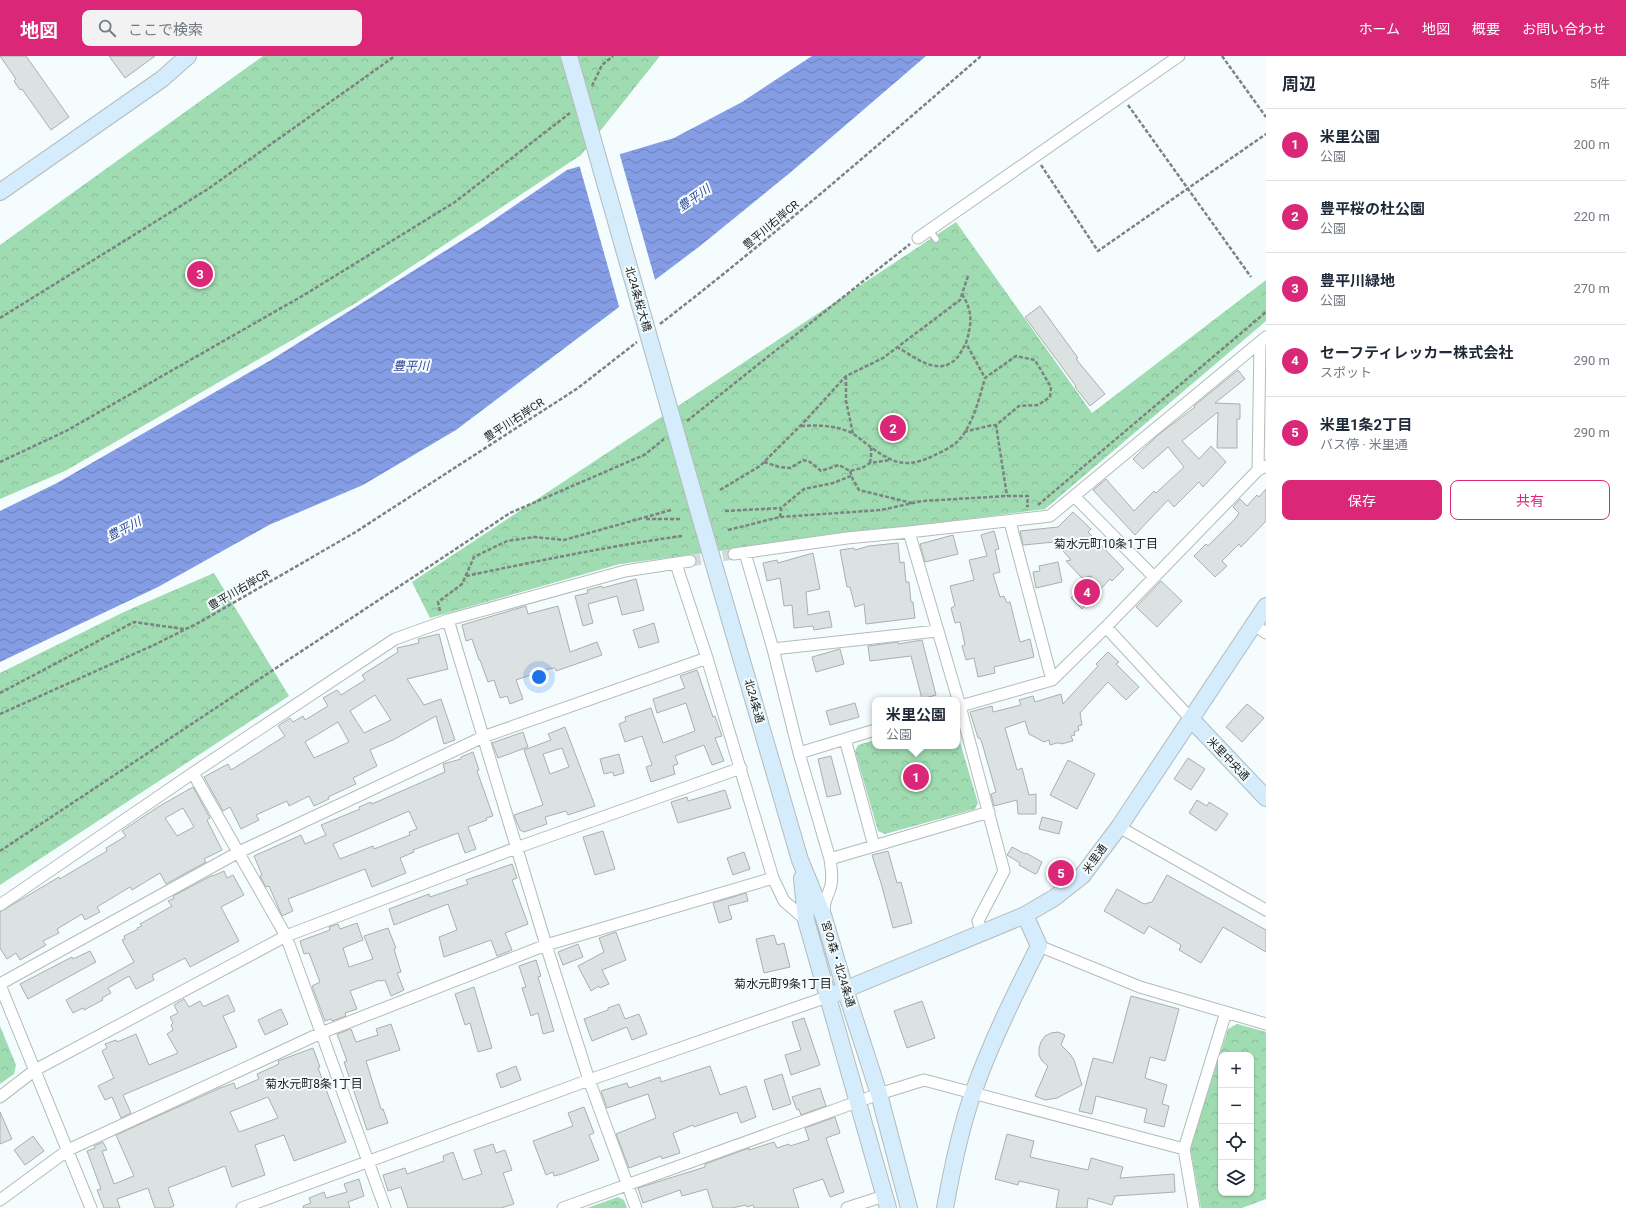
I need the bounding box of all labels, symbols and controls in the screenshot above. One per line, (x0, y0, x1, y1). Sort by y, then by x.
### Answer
search box (82, 10, 362, 46)
icon: search (96, 17, 118, 39)
text: 地図 (20, 19, 58, 42)
text: ここで検索 (128, 21, 203, 39)
text: ホーム (1358, 21, 1400, 37)
text: 地図 (1422, 21, 1450, 37)
text: 概要 (1472, 21, 1500, 37)
text: お問い合わせ (1522, 21, 1606, 37)
text: 周辺 (1282, 74, 1316, 94)
text: 5件 (1590, 76, 1610, 91)
text: 米里公園 (1320, 128, 1380, 146)
text: 1 (1291, 137, 1299, 152)
text: 200 m (1573, 137, 1610, 152)
text: 公園 (1320, 149, 1346, 164)
water label: 豊平川 (675, 181, 714, 214)
street label: 豊平川右岸CR (740, 198, 802, 252)
text: 豊平桜の杜公園 (1320, 200, 1425, 218)
text: 2 (1291, 209, 1299, 224)
text: 220 m (1573, 209, 1610, 224)
text: 公園 (1320, 221, 1346, 236)
pin: 3 (187, 259, 213, 289)
street label: 北24条桜大橋 (622, 265, 654, 333)
text: 豊平川緑地 (1320, 272, 1395, 290)
text: 3 (1291, 281, 1299, 296)
text: 270 m (1573, 281, 1610, 296)
text: 公園 (1320, 293, 1346, 308)
text: セーフティレッカー株式会社 (1320, 344, 1513, 362)
text: 4 (1291, 353, 1299, 368)
text: 290 m (1573, 353, 1610, 368)
water label: 豊平川 (393, 359, 431, 373)
text: スポット (1320, 365, 1372, 380)
street label: 豊平川右岸CR (482, 396, 547, 444)
pin: 2 (880, 413, 906, 443)
text: 米里1条2丁目 (1320, 416, 1412, 434)
text: 5 (1291, 425, 1299, 440)
text: 290 m (1573, 425, 1610, 440)
text: バス停 · 米里通 (1320, 437, 1408, 452)
button: 保存 (1282, 480, 1442, 520)
button: 共有 (1450, 480, 1610, 520)
water label: 豊平川 (105, 514, 145, 543)
district label: 菊水元町10条1丁目 (1054, 537, 1158, 551)
street label: 豊平川右岸CR (206, 567, 272, 613)
pin: 4 (1074, 577, 1100, 607)
your location (529, 667, 549, 687)
street label: 北24条通 (741, 677, 767, 725)
popup (872, 697, 960, 749)
text: 米里公園 (886, 706, 946, 724)
text: 公園 (886, 727, 912, 742)
street label: 米里中央通 (1204, 735, 1252, 783)
pin: 1 (903, 762, 929, 792)
street label: 米里通 (1080, 842, 1110, 876)
pin: 5 (1048, 858, 1074, 888)
street label: 宮の森・北24条通 (819, 919, 857, 1009)
district label: 菊水元町9条1丁目 (734, 977, 832, 991)
map controls (1218, 1052, 1254, 1196)
button: + (1218, 1052, 1254, 1088)
district label: 菊水元町8条1丁目 (265, 1077, 363, 1091)
button: − (1218, 1088, 1254, 1124)
button: locate (1218, 1124, 1254, 1160)
button: layers (1218, 1160, 1254, 1196)

